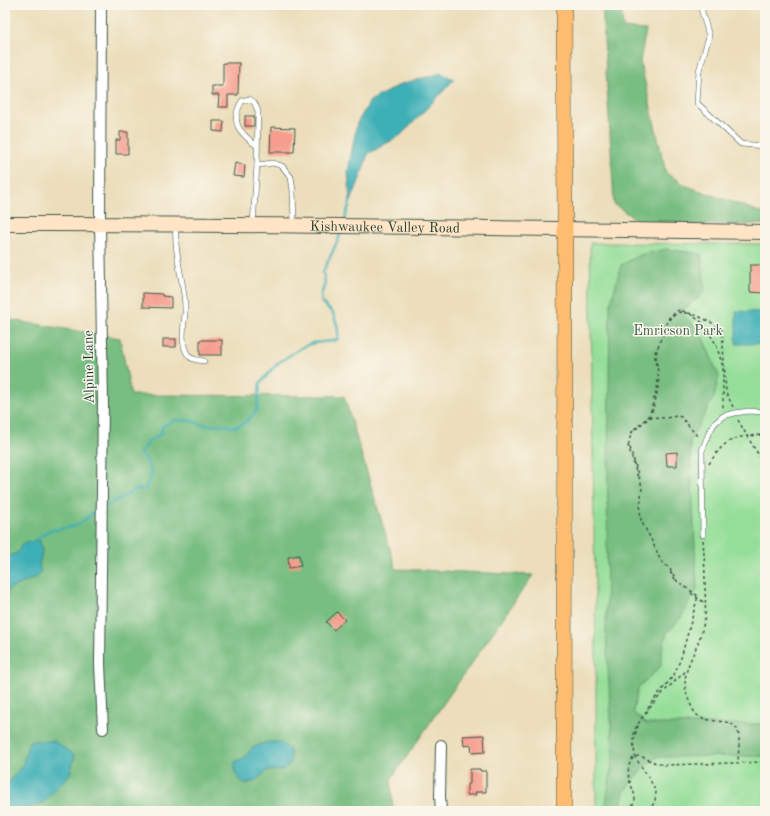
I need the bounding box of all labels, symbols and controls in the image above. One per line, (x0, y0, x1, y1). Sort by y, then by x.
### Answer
street label: Kishwaukee Valley Road (310, 220, 460, 236)
park label: Emricson Park (633, 324, 723, 338)
street label: Alpine Lane (81, 330, 97, 404)

